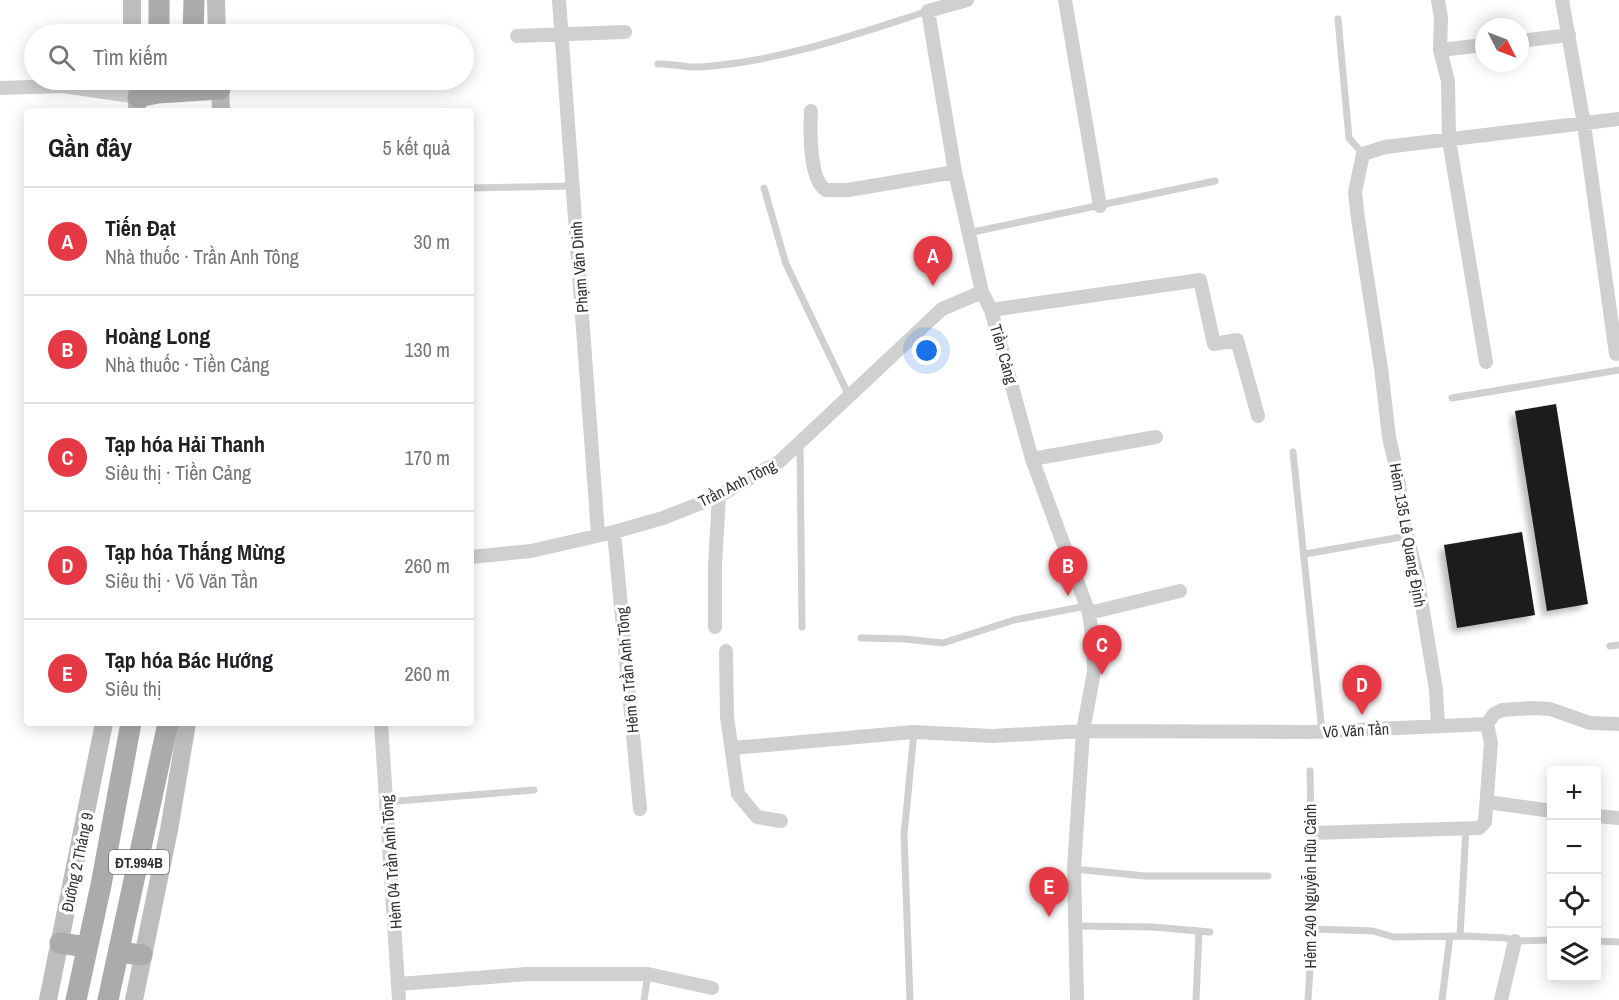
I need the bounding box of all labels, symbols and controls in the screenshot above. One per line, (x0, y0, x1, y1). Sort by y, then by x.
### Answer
north arrow (1475, 18, 1529, 72)
search box (24, 24, 474, 90)
icon: search (45, 41, 78, 74)
text: Tìm kiếm (93, 42, 168, 72)
text: Gần đây (48, 130, 132, 165)
text: 5 kết quả (383, 134, 450, 161)
text: Tiến Đạt (105, 213, 176, 243)
street label: Phạm Văn Dinh (565, 221, 593, 313)
text: A (62, 228, 73, 255)
text: 30 m (414, 228, 450, 255)
pin: A (914, 236, 952, 286)
text: Nhà thuốc · Trần Anh Tông (105, 243, 299, 270)
text: Hoàng Long (105, 321, 210, 351)
street label: Tiền Cảng (985, 322, 1023, 387)
text: B (62, 336, 73, 363)
text: 130 m (404, 336, 450, 363)
your location (912, 336, 941, 365)
text: Nhà thuốc · Tiền Cảng (105, 351, 269, 378)
text: Tạp hóa Hải Thanh (105, 429, 265, 459)
text: C (62, 444, 73, 471)
text: 170 m (404, 444, 450, 471)
street label: Trần Anh Tông (694, 454, 780, 512)
text: Siêu thị · Tiền Cảng (105, 459, 251, 486)
street label: Hẻm 135 Lê Quang Định (1385, 461, 1431, 609)
text: Tạp hóa Thắng Mừng (105, 537, 285, 567)
pin: B (1048, 546, 1088, 596)
text: D (62, 552, 73, 579)
text: 260 m (404, 552, 450, 579)
text: Siêu thị · Võ Văn Tần (105, 567, 258, 594)
street label: Hẻm 6 Trần Anh Tông (610, 605, 643, 734)
pin: C (1082, 626, 1122, 675)
text: Tạp hóa Bác Hướng (105, 645, 273, 675)
text: E (62, 660, 73, 687)
text: 260 m (404, 660, 450, 687)
pin: D (1342, 666, 1382, 715)
text: Siêu thị (105, 675, 162, 702)
street label: Võ Văn Tần (1322, 717, 1390, 743)
map controls (1547, 766, 1601, 982)
button: + (1547, 766, 1601, 820)
street label: Hẻm 04 Trần Anh Tông (375, 794, 407, 930)
street label: Hẻm 240 Nguyễn Hữu Cảnh (1299, 804, 1321, 968)
street label: Đường 2 Tháng 9 (56, 810, 98, 914)
button: − (1547, 820, 1601, 874)
road number: ĐT.994B (109, 850, 169, 874)
pin: E (1030, 868, 1068, 917)
button: locate (1547, 874, 1601, 928)
button: layers (1547, 928, 1601, 982)

